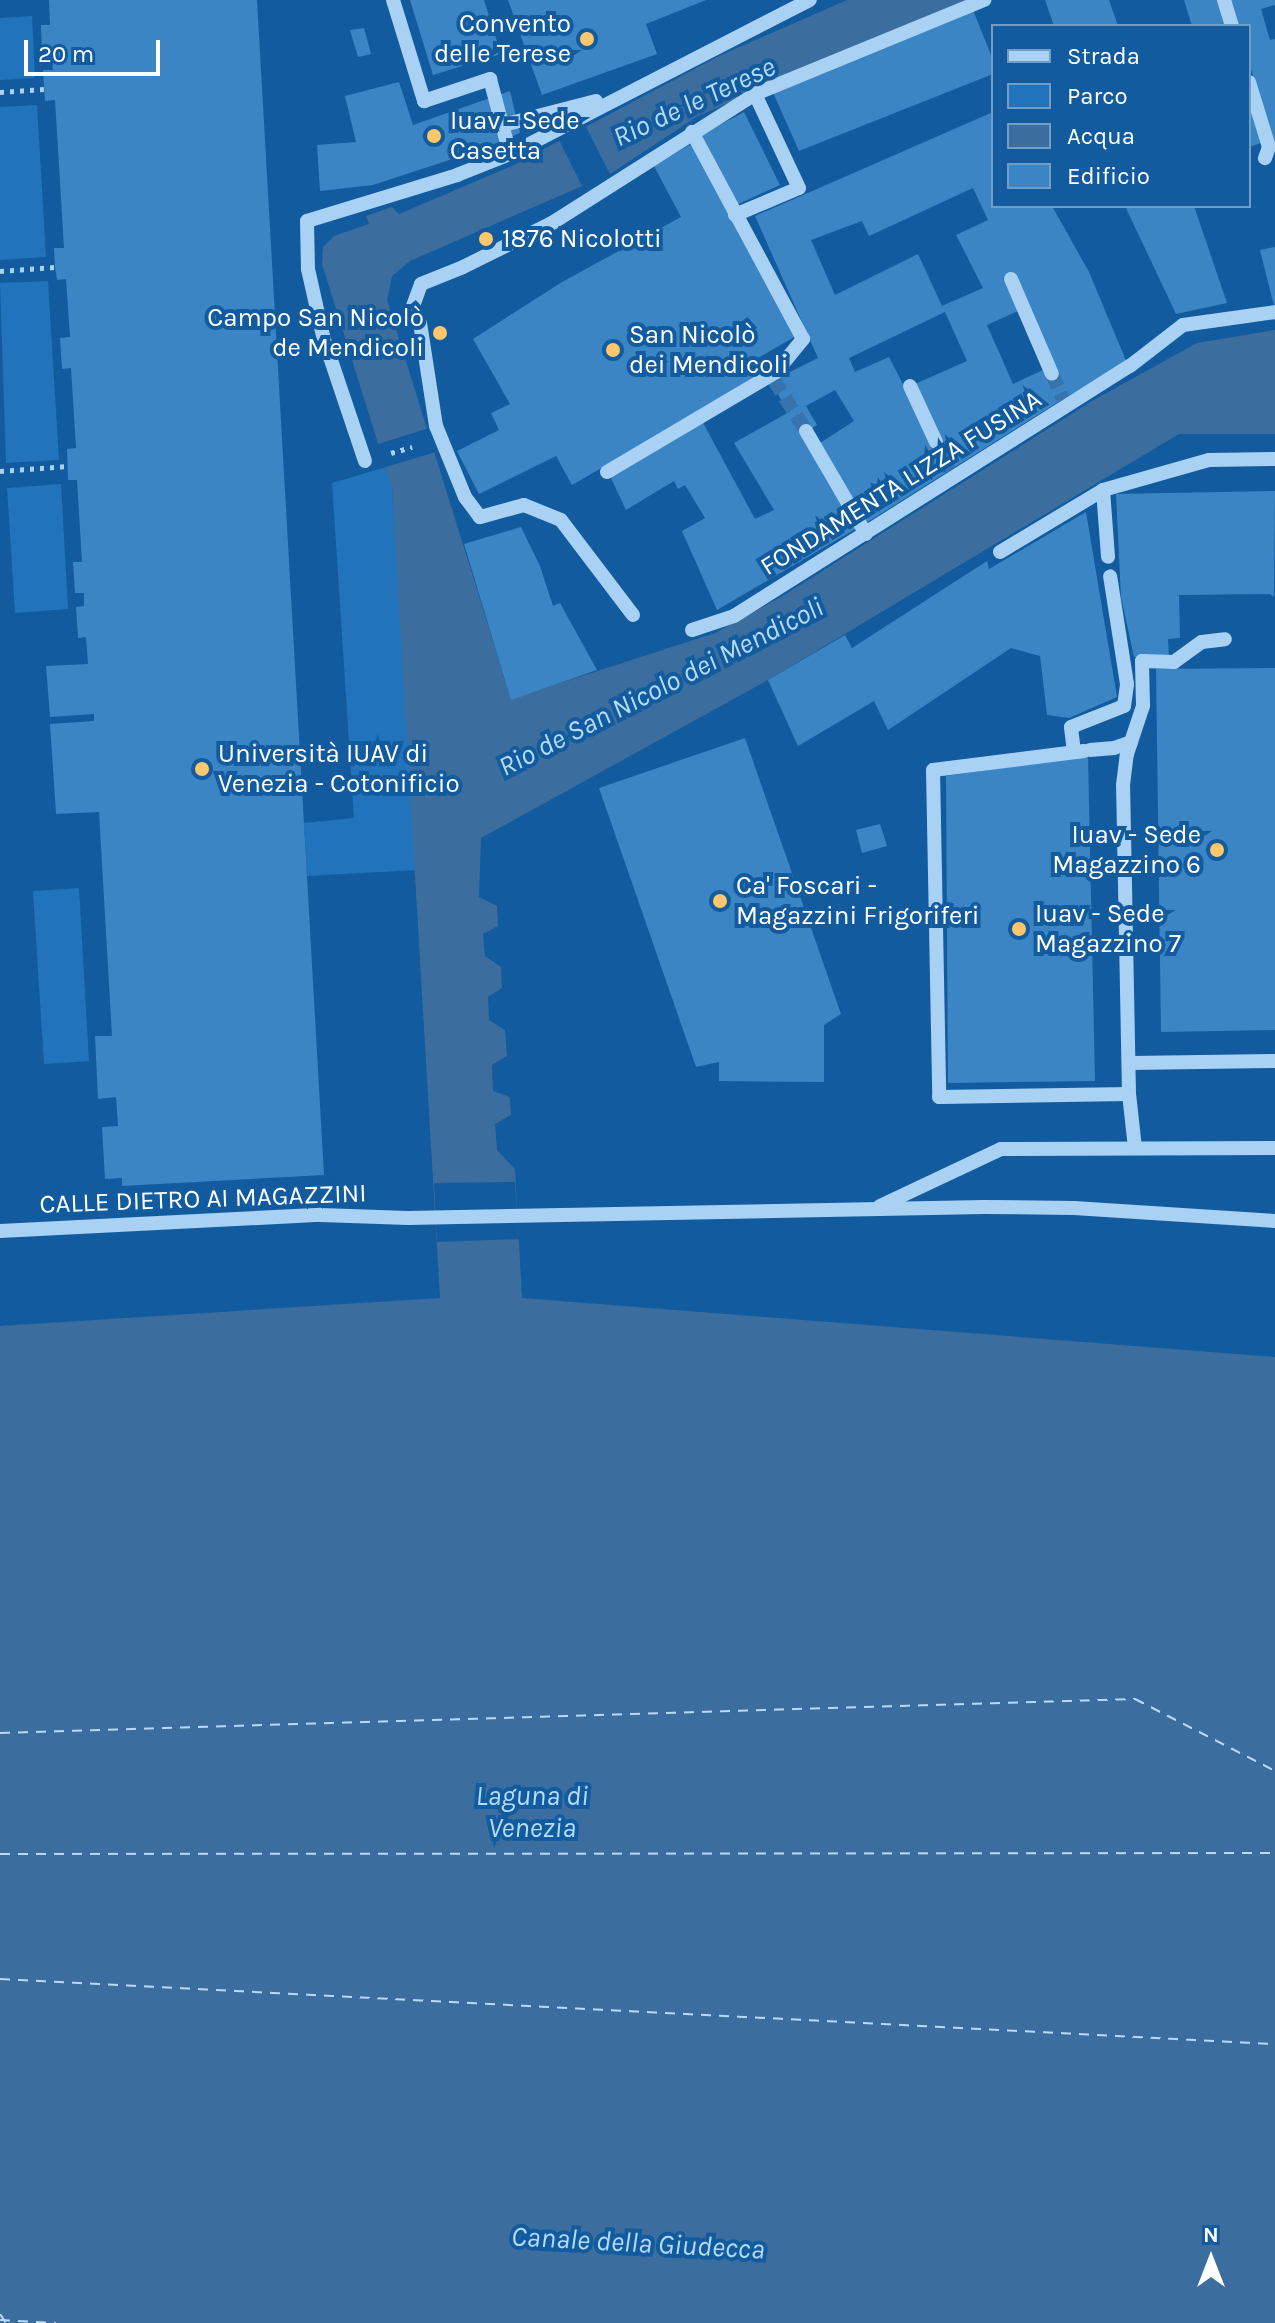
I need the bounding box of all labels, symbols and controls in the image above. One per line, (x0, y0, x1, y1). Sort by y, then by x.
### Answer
place label: Convento delle Terese (434, 8, 571, 70)
scale bar (28, 24, 164, 74)
legend (991, 24, 1251, 208)
marker: Convento delle Terese (578, 30, 596, 48)
text: 20 m (38, 40, 94, 68)
text: Strada (1067, 42, 1140, 70)
water label: Rio de le Terese (608, 50, 780, 154)
text: Parco (1067, 82, 1128, 110)
place label: Iuav - Sede Casetta (450, 105, 580, 166)
text: Acqua (1067, 122, 1135, 150)
marker: Iuav - Sede Casetta (425, 127, 443, 145)
text: Edificio (1067, 162, 1150, 190)
place label: 1876 Nicolotti (502, 223, 662, 255)
marker: 1876 Nicolotti (477, 230, 495, 248)
place label: Campo San Nicolò de Mendicoli (207, 302, 424, 364)
place label: San Nicolò dei Mendicoli (629, 319, 789, 380)
marker: Campo San Nicolò de Mendicoli (431, 324, 449, 342)
marker: San Nicolò dei Mendicoli (604, 341, 622, 359)
street label: FONDAMENTA LIZZA FUSINA (755, 384, 1047, 582)
water label: Rio de San Nicolo dei Mendicoli (493, 590, 829, 784)
place label: Università IUAV di Venezia - Cotonificio (218, 738, 460, 800)
marker: Università IUAV di Venezia - Cotonificio (193, 760, 211, 778)
place label: Iuav - Sede Magazzino 6 (1052, 819, 1201, 880)
marker: Iuav - Sede Magazzino 6 (1208, 841, 1226, 859)
place label: Ca' Foscari - Magazzini Frigoriferi (736, 870, 980, 932)
marker: Ca' Foscari - Magazzini Frigoriferi (711, 892, 729, 910)
place label: Iuav - Sede Magazzino 7 (1035, 898, 1181, 960)
marker: Iuav - Sede Magazzino 7 (1010, 920, 1028, 938)
street label: CALLE DIETRO AI MAGAZZINI (39, 1178, 367, 1220)
water label: Laguna di Venezia (475, 1779, 589, 1845)
north arrow (1171, 2219, 1251, 2299)
water label: Canale della Giudecca (510, 2220, 766, 2266)
text: N (1203, 2222, 1219, 2248)

